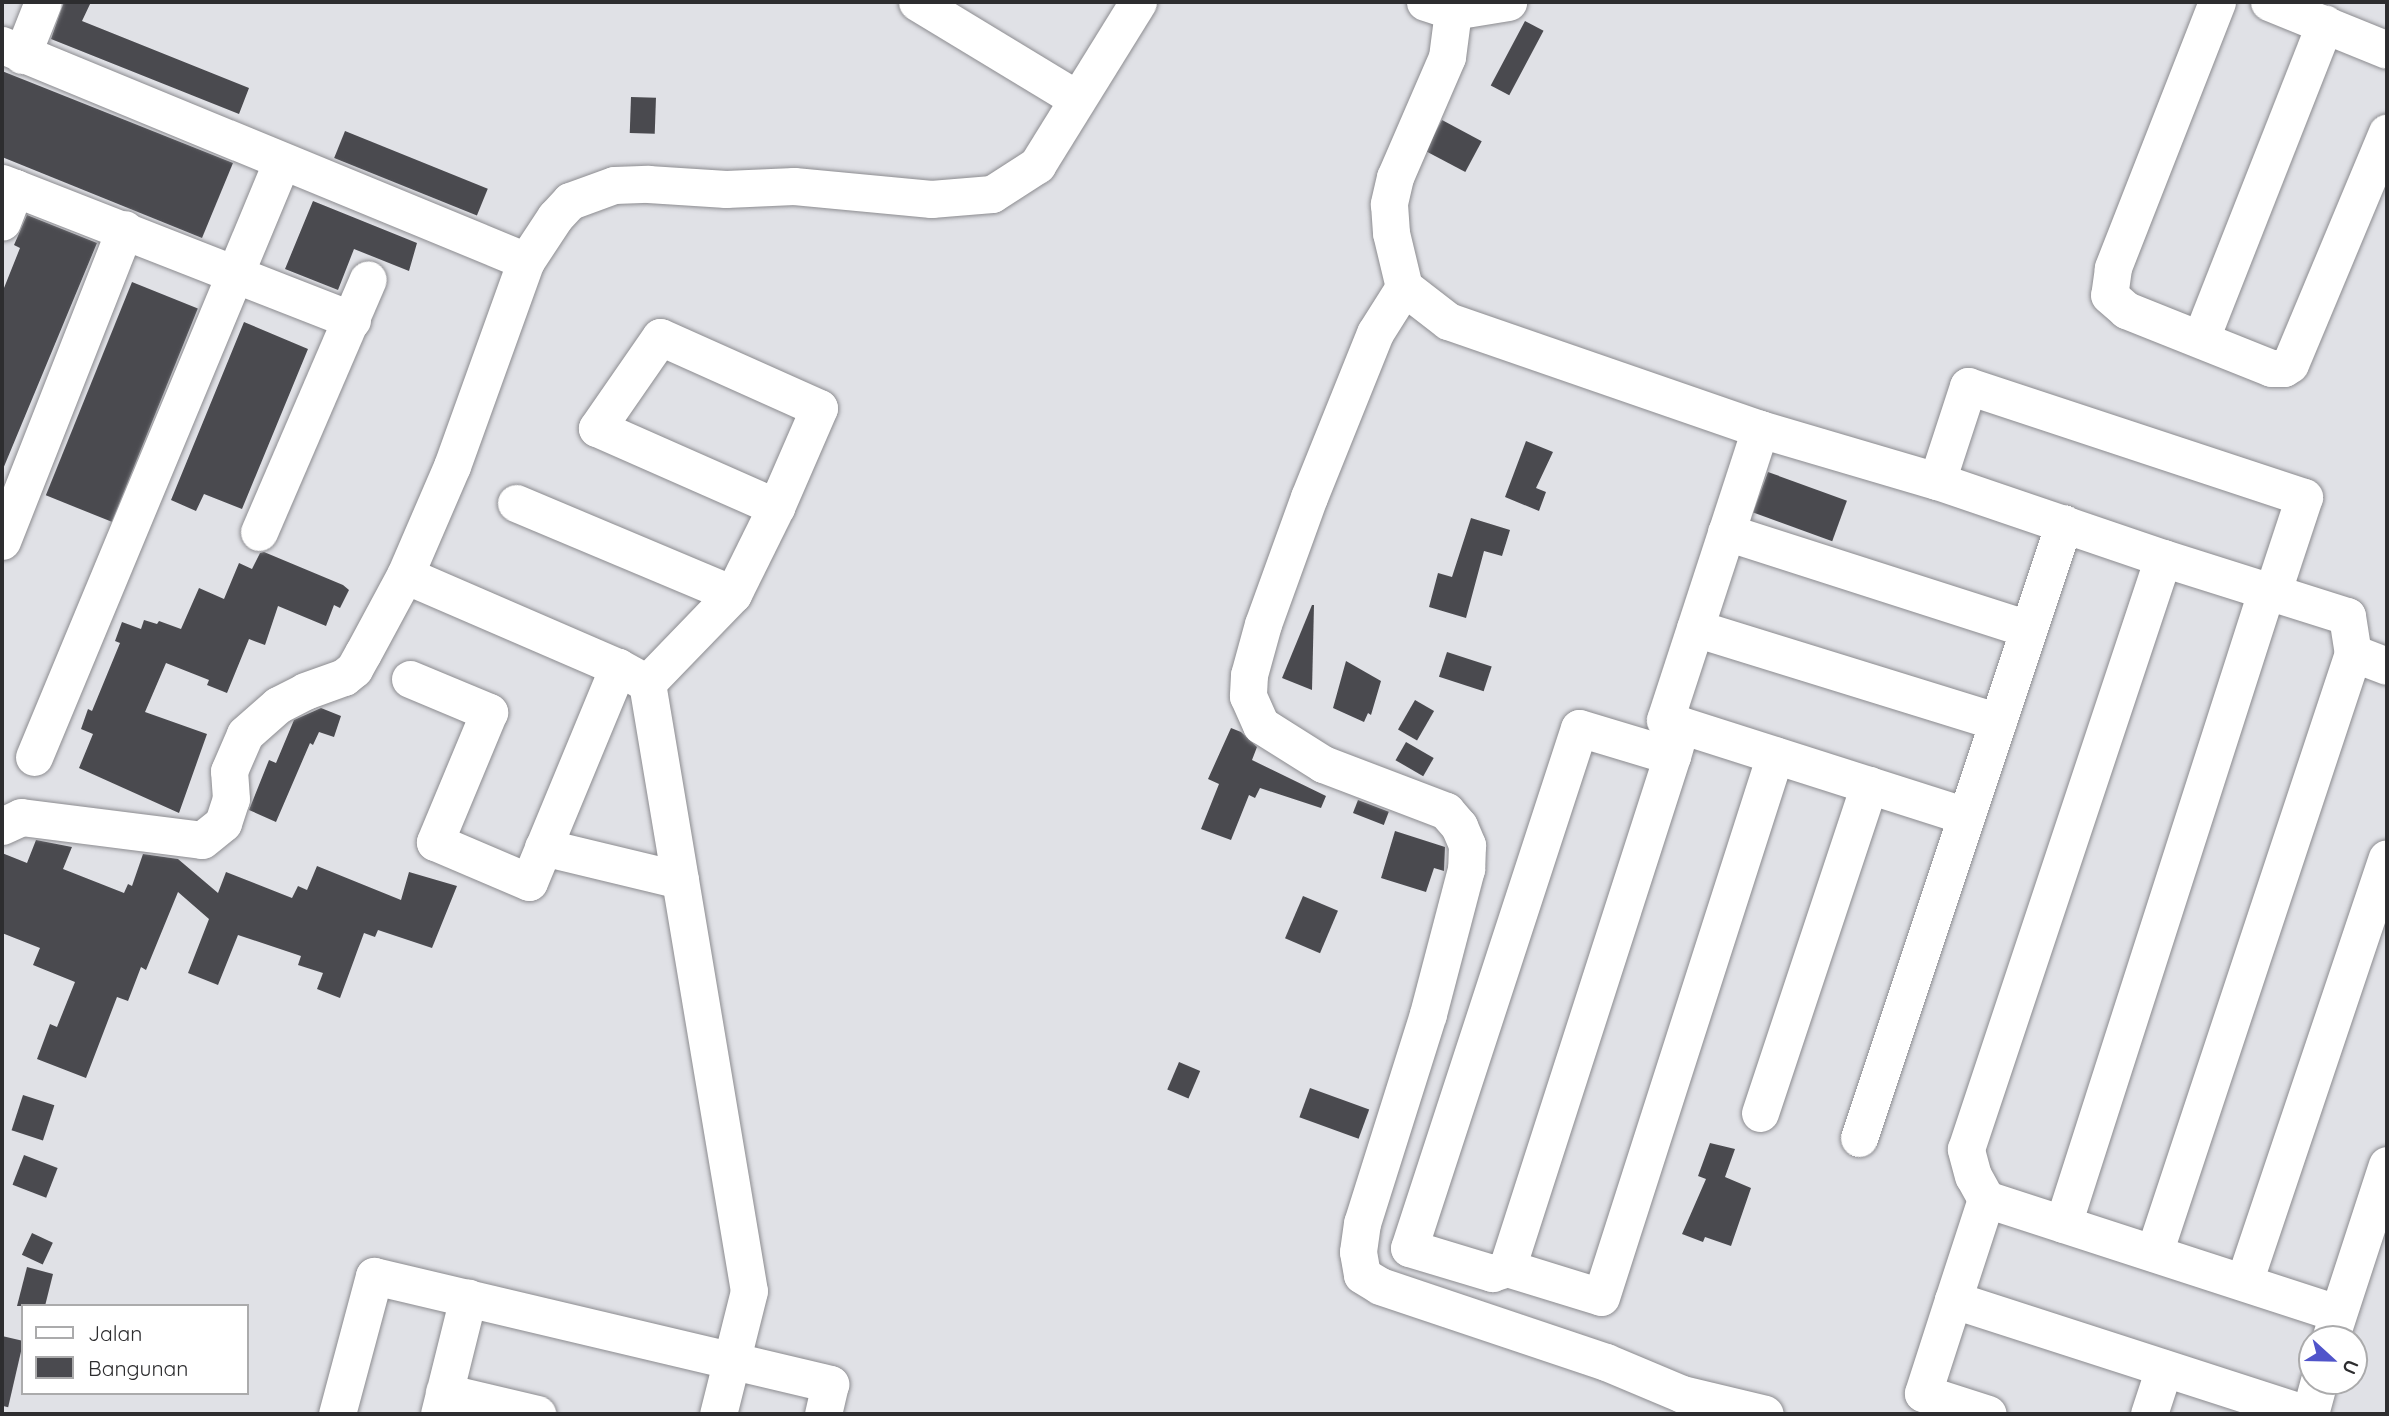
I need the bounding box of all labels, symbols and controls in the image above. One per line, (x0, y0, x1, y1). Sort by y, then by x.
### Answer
legend (21, 1304, 248, 1395)
text: Jalan (88, 1320, 142, 1346)
north arrow (2298, 1325, 2368, 1395)
text: Bangunan (88, 1355, 188, 1381)
text: U (2337, 1356, 2364, 1378)

